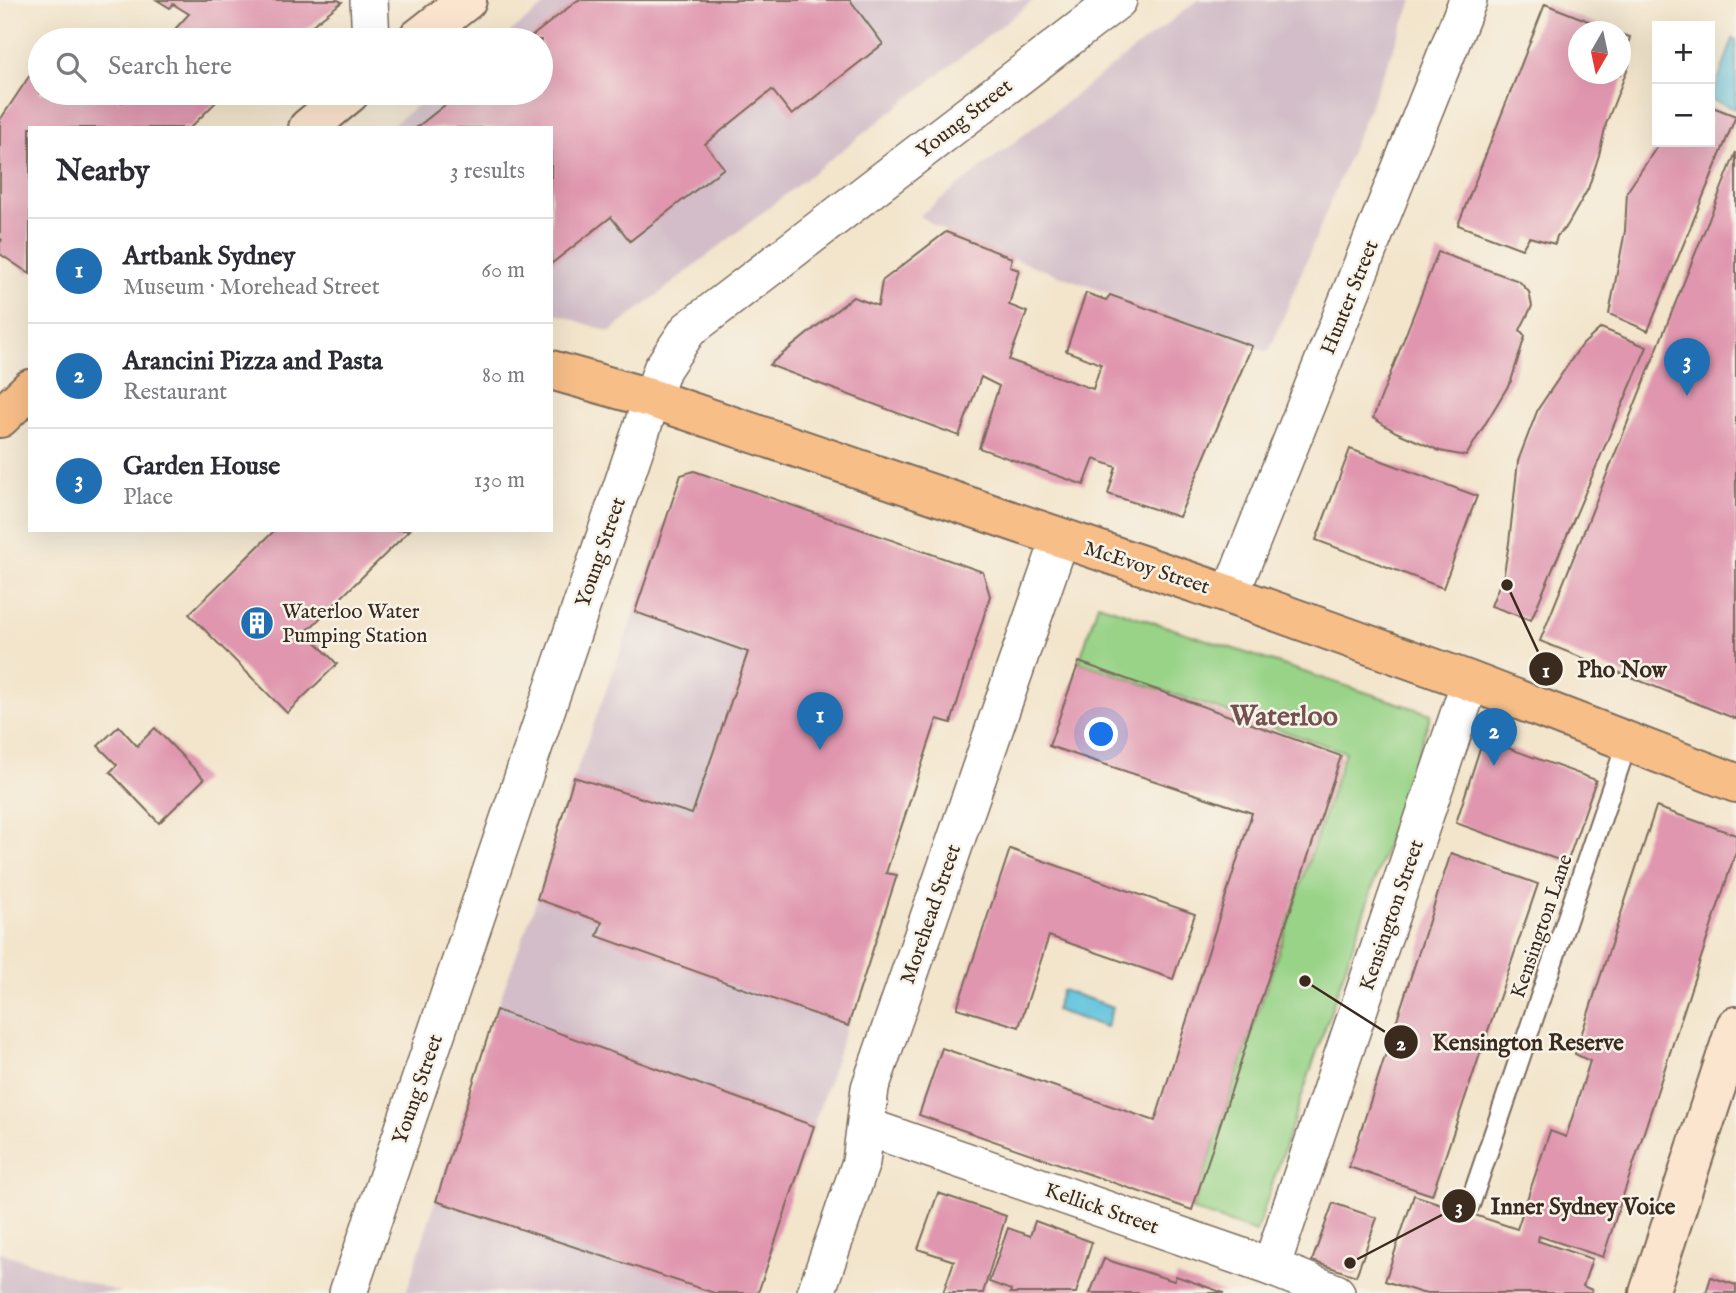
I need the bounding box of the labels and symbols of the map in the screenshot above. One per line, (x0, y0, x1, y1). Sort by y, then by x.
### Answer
north arrow (1568, 21, 1631, 84)
street label: Young Street (912, 73, 1018, 165)
street label: Hunter Street (1315, 236, 1386, 359)
pin: 3 (1664, 338, 1710, 396)
street label: Young Street (570, 494, 633, 611)
street label: McEvoy Street (1080, 535, 1213, 601)
place label: Waterloo Water Pumping Station (282, 599, 428, 650)
building icon: Waterloo Water Pumping Station (238, 604, 276, 642)
callout: Pho Now (1529, 647, 1681, 691)
text: Pho Now (1577, 656, 1668, 685)
text: 1 (1542, 658, 1550, 685)
pin: 1 (797, 692, 843, 750)
district label: Waterloo (1229, 700, 1338, 735)
pin: 2 (1471, 708, 1517, 766)
your location (1084, 717, 1118, 751)
street label: Kensington Street (1354, 836, 1431, 995)
street label: Morehead Street (895, 841, 968, 988)
street label: Kensington Lane (1505, 851, 1580, 1002)
callout: Kensington Reserve (1383, 1020, 1638, 1064)
text: Kensington Reserve (1432, 1029, 1624, 1058)
street label: Young Street (387, 1031, 450, 1148)
text: 2 (1396, 1031, 1406, 1058)
street label: Kellick Street (1041, 1177, 1162, 1242)
callout: Inner Sydney Voice (1441, 1184, 1689, 1228)
text: Inner Sydney Voice (1491, 1193, 1676, 1222)
text: 3 (1455, 1194, 1463, 1221)

